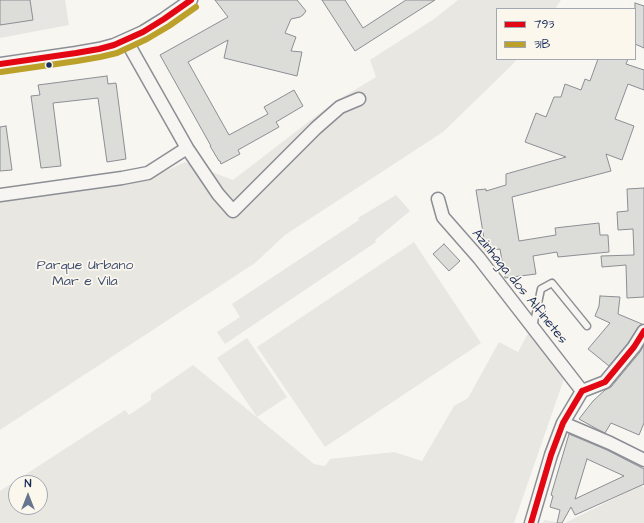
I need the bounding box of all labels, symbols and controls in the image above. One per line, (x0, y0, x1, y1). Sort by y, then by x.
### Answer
legend (496, 8, 636, 60)
text: 793 (534, 16, 554, 33)
text: 31B (534, 36, 550, 53)
unlabelled marker (44, 60, 54, 70)
street label: Azinhaga dos Alfinetes (467, 226, 571, 348)
park label: Parque Urbano Mar e Vila (37, 258, 133, 290)
north arrow (8, 475, 48, 515)
text: N (25, 476, 31, 491)

